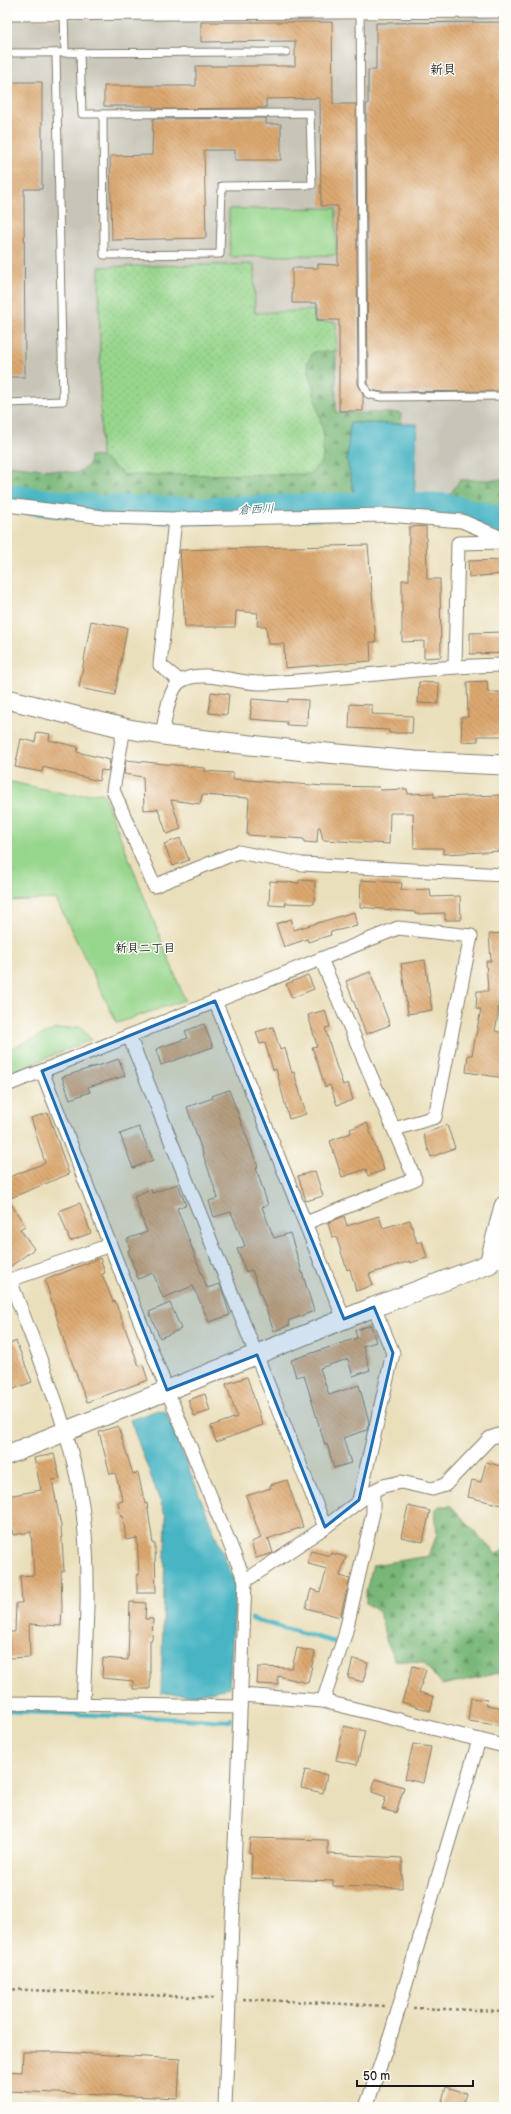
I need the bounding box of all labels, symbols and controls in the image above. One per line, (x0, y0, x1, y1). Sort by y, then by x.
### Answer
district label: 新貝 (430, 62, 456, 78)
water label: 倉西川 (238, 501, 274, 518)
district label: 新貝二丁目 (115, 941, 175, 956)
scale bar (357, 2062, 473, 2088)
text: 50 m (363, 2069, 390, 2084)

